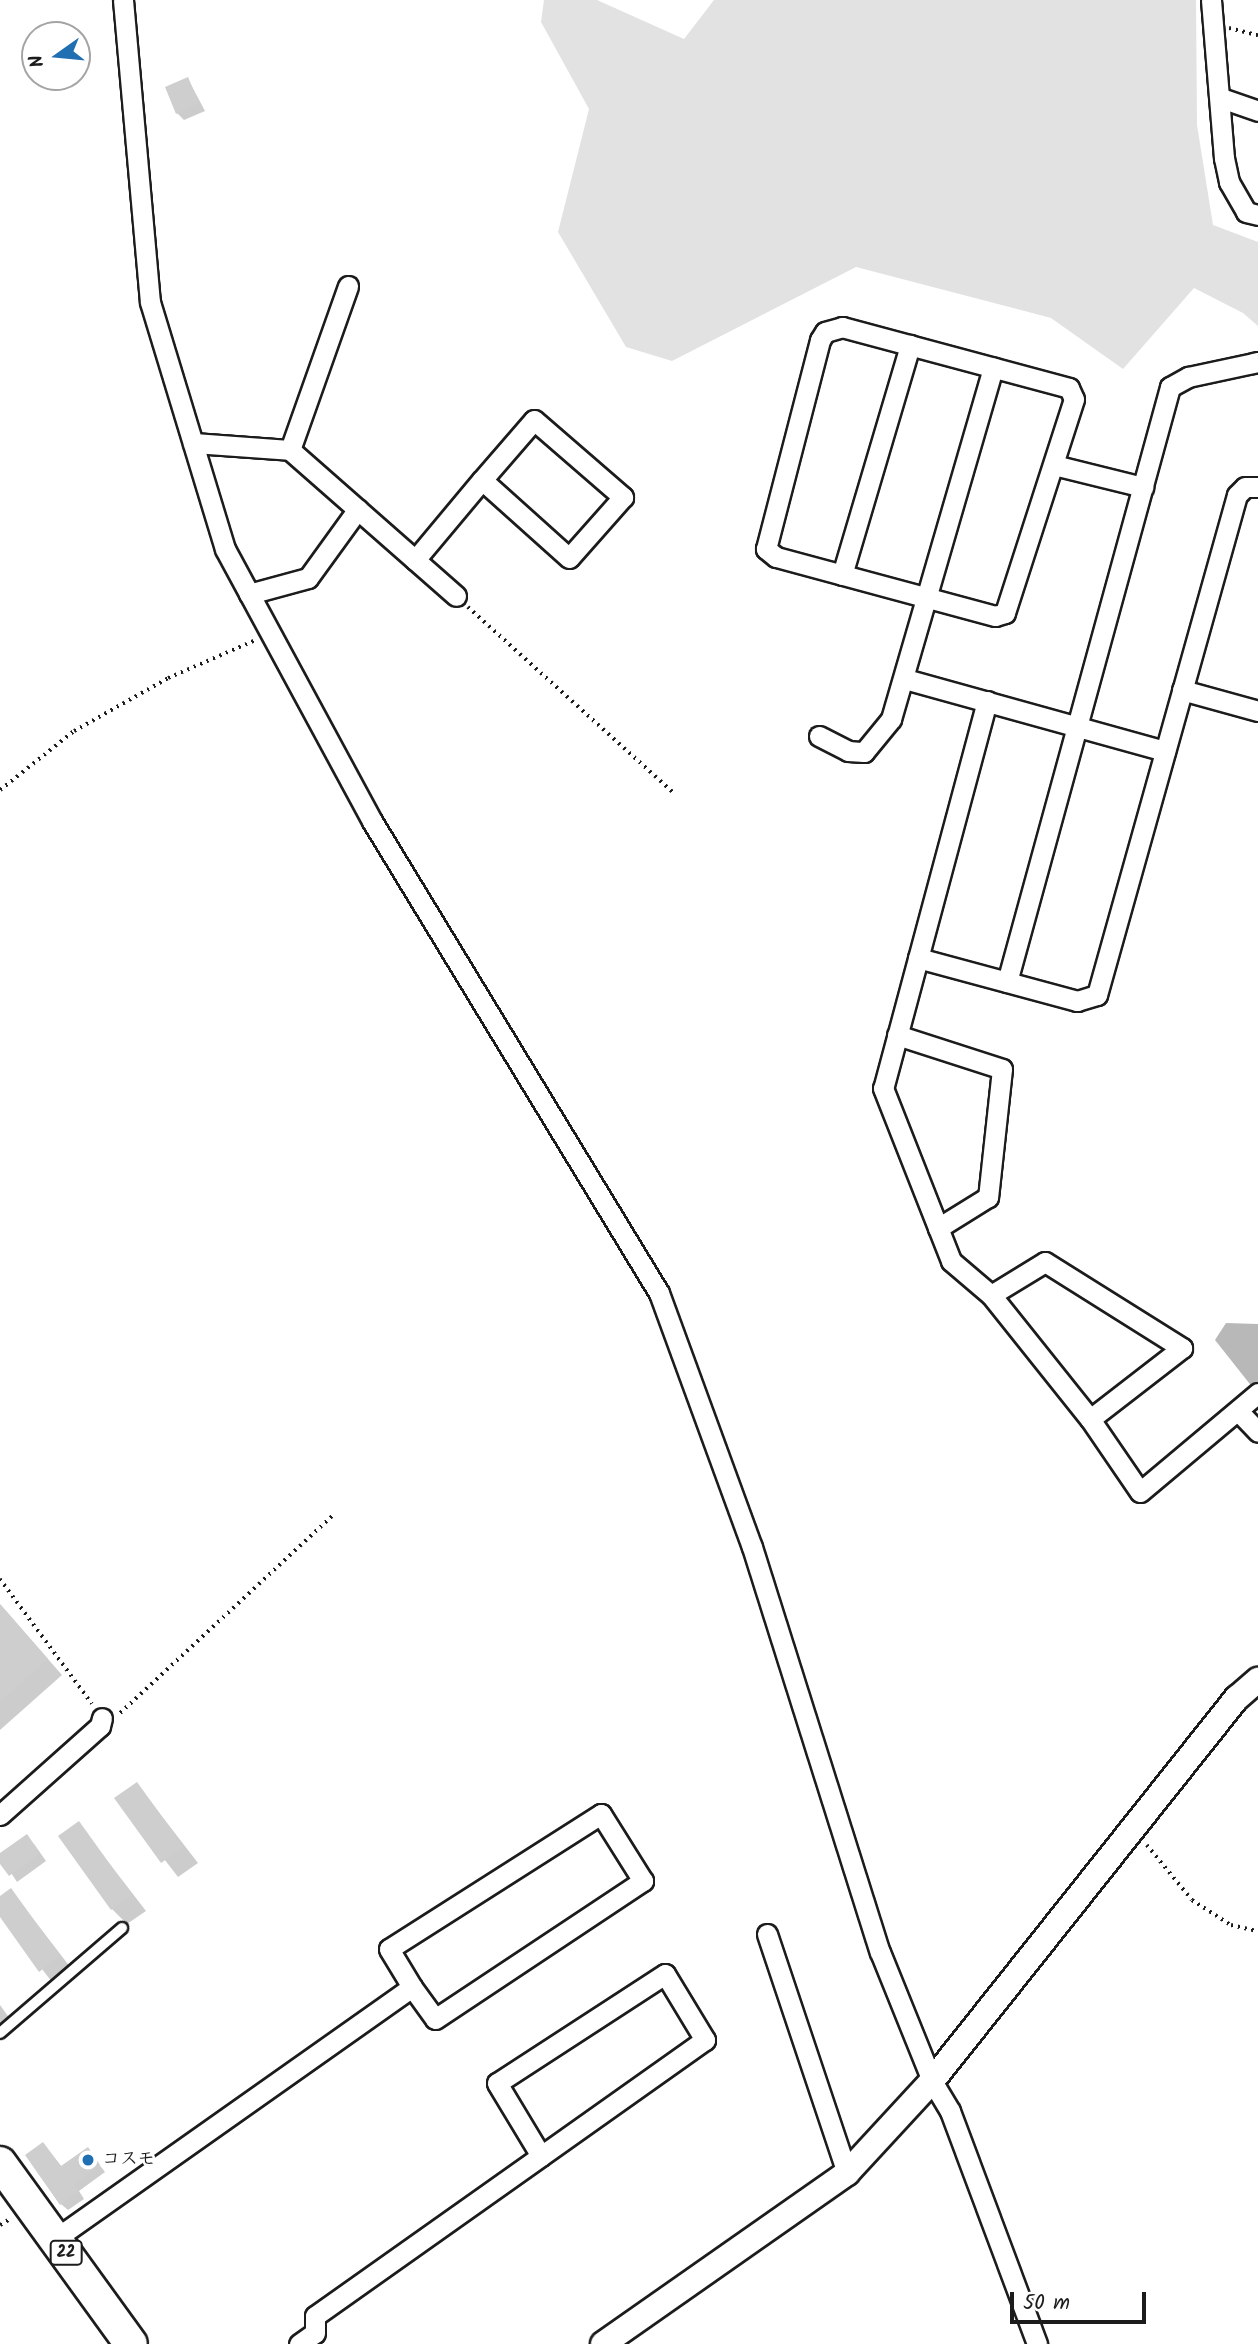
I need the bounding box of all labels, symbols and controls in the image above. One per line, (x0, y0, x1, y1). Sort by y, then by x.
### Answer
north arrow (21, 21, 91, 91)
text: N (22, 51, 54, 71)
place label: コスモ (102, 2149, 156, 2171)
marker: コスモ (80, 2152, 96, 2168)
road number: 22 (48, 2240, 84, 2266)
scale bar (1013, 2278, 1150, 2322)
text: 50 m (1023, 2287, 1070, 2320)

